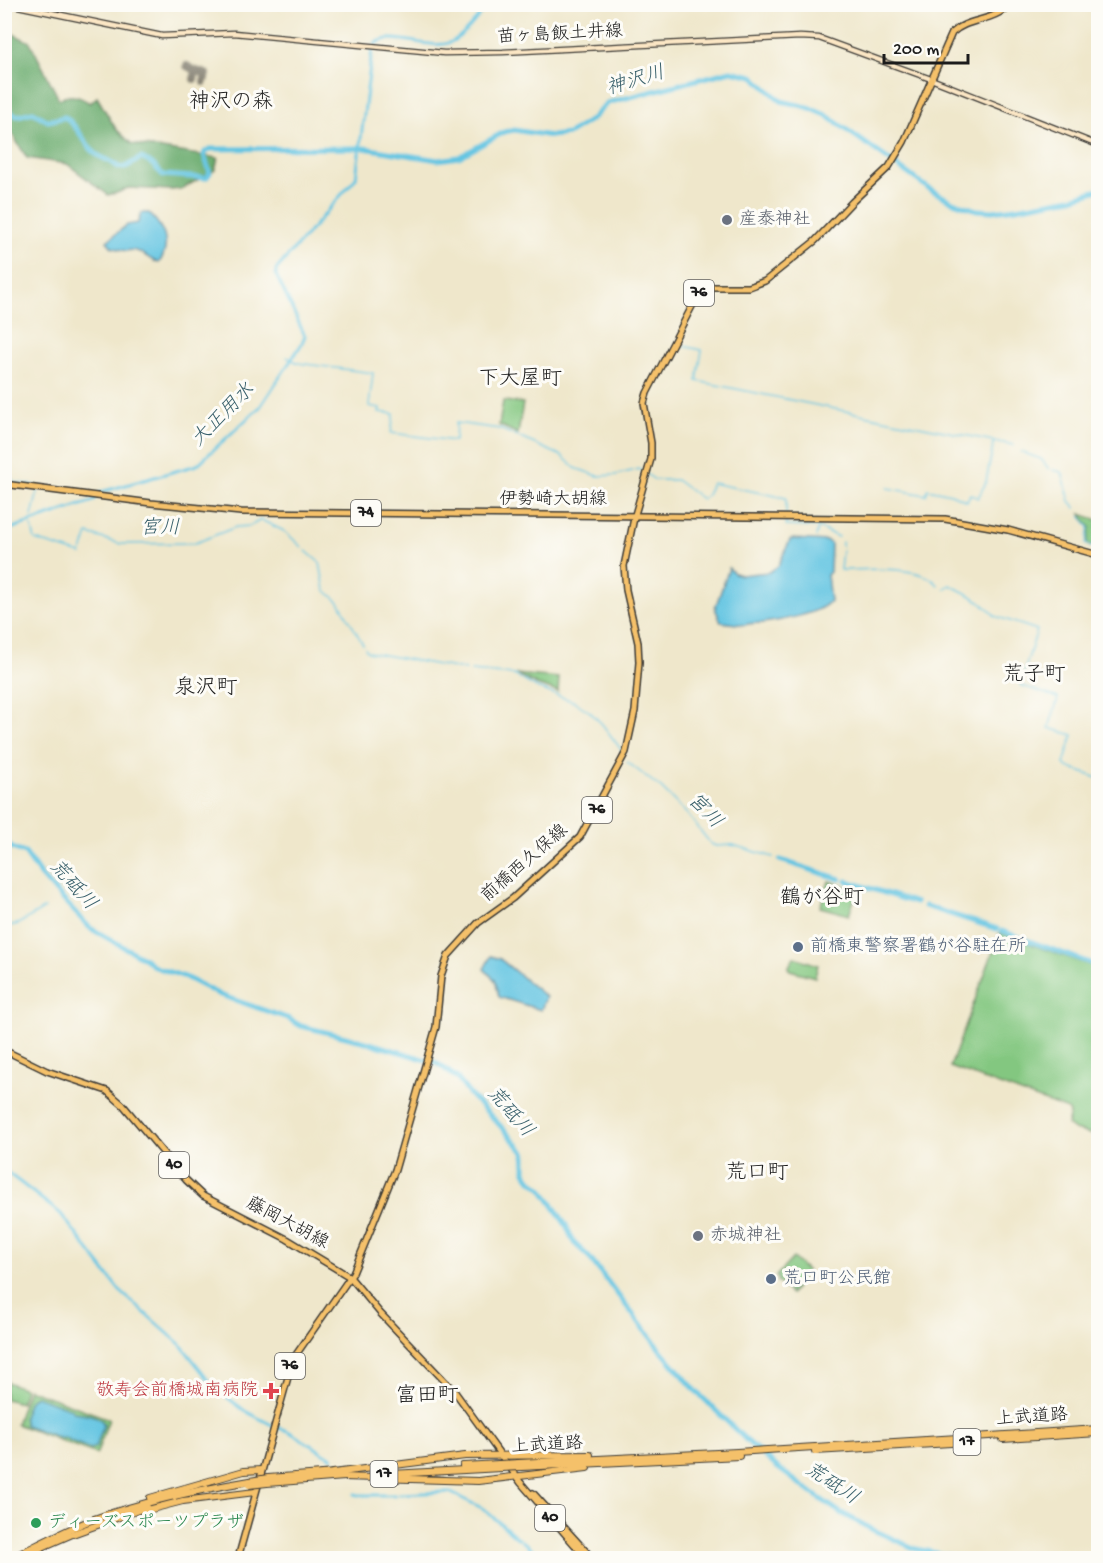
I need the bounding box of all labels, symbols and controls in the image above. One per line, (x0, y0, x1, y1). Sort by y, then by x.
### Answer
street label: 苗ヶ島飯土井線 (496, 20, 623, 49)
scale bar (884, 27, 968, 65)
text: 200 m (893, 40, 940, 61)
water label: 神沢川 (603, 60, 668, 102)
district label: 神沢の森 (189, 89, 273, 116)
place label: 産泰神社 (739, 209, 811, 231)
marker: 産泰神社 (720, 213, 734, 227)
road number: 76 (684, 280, 714, 306)
district label: 下大屋町 (478, 367, 562, 393)
water label: 大正用水 (187, 379, 260, 452)
street label: 伊勢崎大胡線 (499, 489, 607, 511)
road number: 74 (351, 500, 381, 526)
water label: 宮川 (140, 516, 180, 541)
district label: 荒子町 (1003, 663, 1066, 689)
district label: 泉沢町 (175, 676, 238, 702)
water label: 宮川 (682, 788, 728, 834)
road number: 76 (582, 797, 612, 823)
street label: 前橋西久保線 (477, 820, 573, 907)
water label: 荒砥川 (43, 855, 101, 916)
district label: 鶴が谷町 (780, 886, 864, 912)
place label: 前橋東警察署鶴が谷駐在所 (810, 936, 1026, 958)
marker: 前橋東警察署鶴が谷駐在所 (791, 940, 805, 954)
water label: 荒砥川 (481, 1082, 538, 1143)
road number: 40 (159, 1152, 189, 1178)
district label: 荒口町 (726, 1161, 789, 1187)
street label: 藤岡大胡線 (242, 1193, 332, 1254)
place label: 赤城神社 (710, 1225, 782, 1247)
marker: 赤城神社 (691, 1229, 705, 1243)
place label: 荒口町公民館 (783, 1268, 891, 1290)
marker: 荒口町公民館 (764, 1272, 778, 1286)
road number: 76 (275, 1353, 305, 1379)
place label: 敬寿会前橋城南病院 (96, 1380, 258, 1402)
marker: 敬寿会前橋城南病院 (262, 1382, 280, 1400)
district label: 富田町 (396, 1384, 459, 1410)
street label: 上武道路 (995, 1404, 1069, 1431)
road number: 17 (954, 1429, 980, 1455)
street label: 上武道路 (510, 1433, 584, 1458)
water label: 荒砥川 (800, 1458, 863, 1511)
road number: 17 (370, 1461, 398, 1487)
road number: 40 (535, 1505, 565, 1531)
place label: ディーズスポーツプラザ (48, 1512, 244, 1534)
marker: ディーズスポーツプラザ (29, 1516, 43, 1530)

